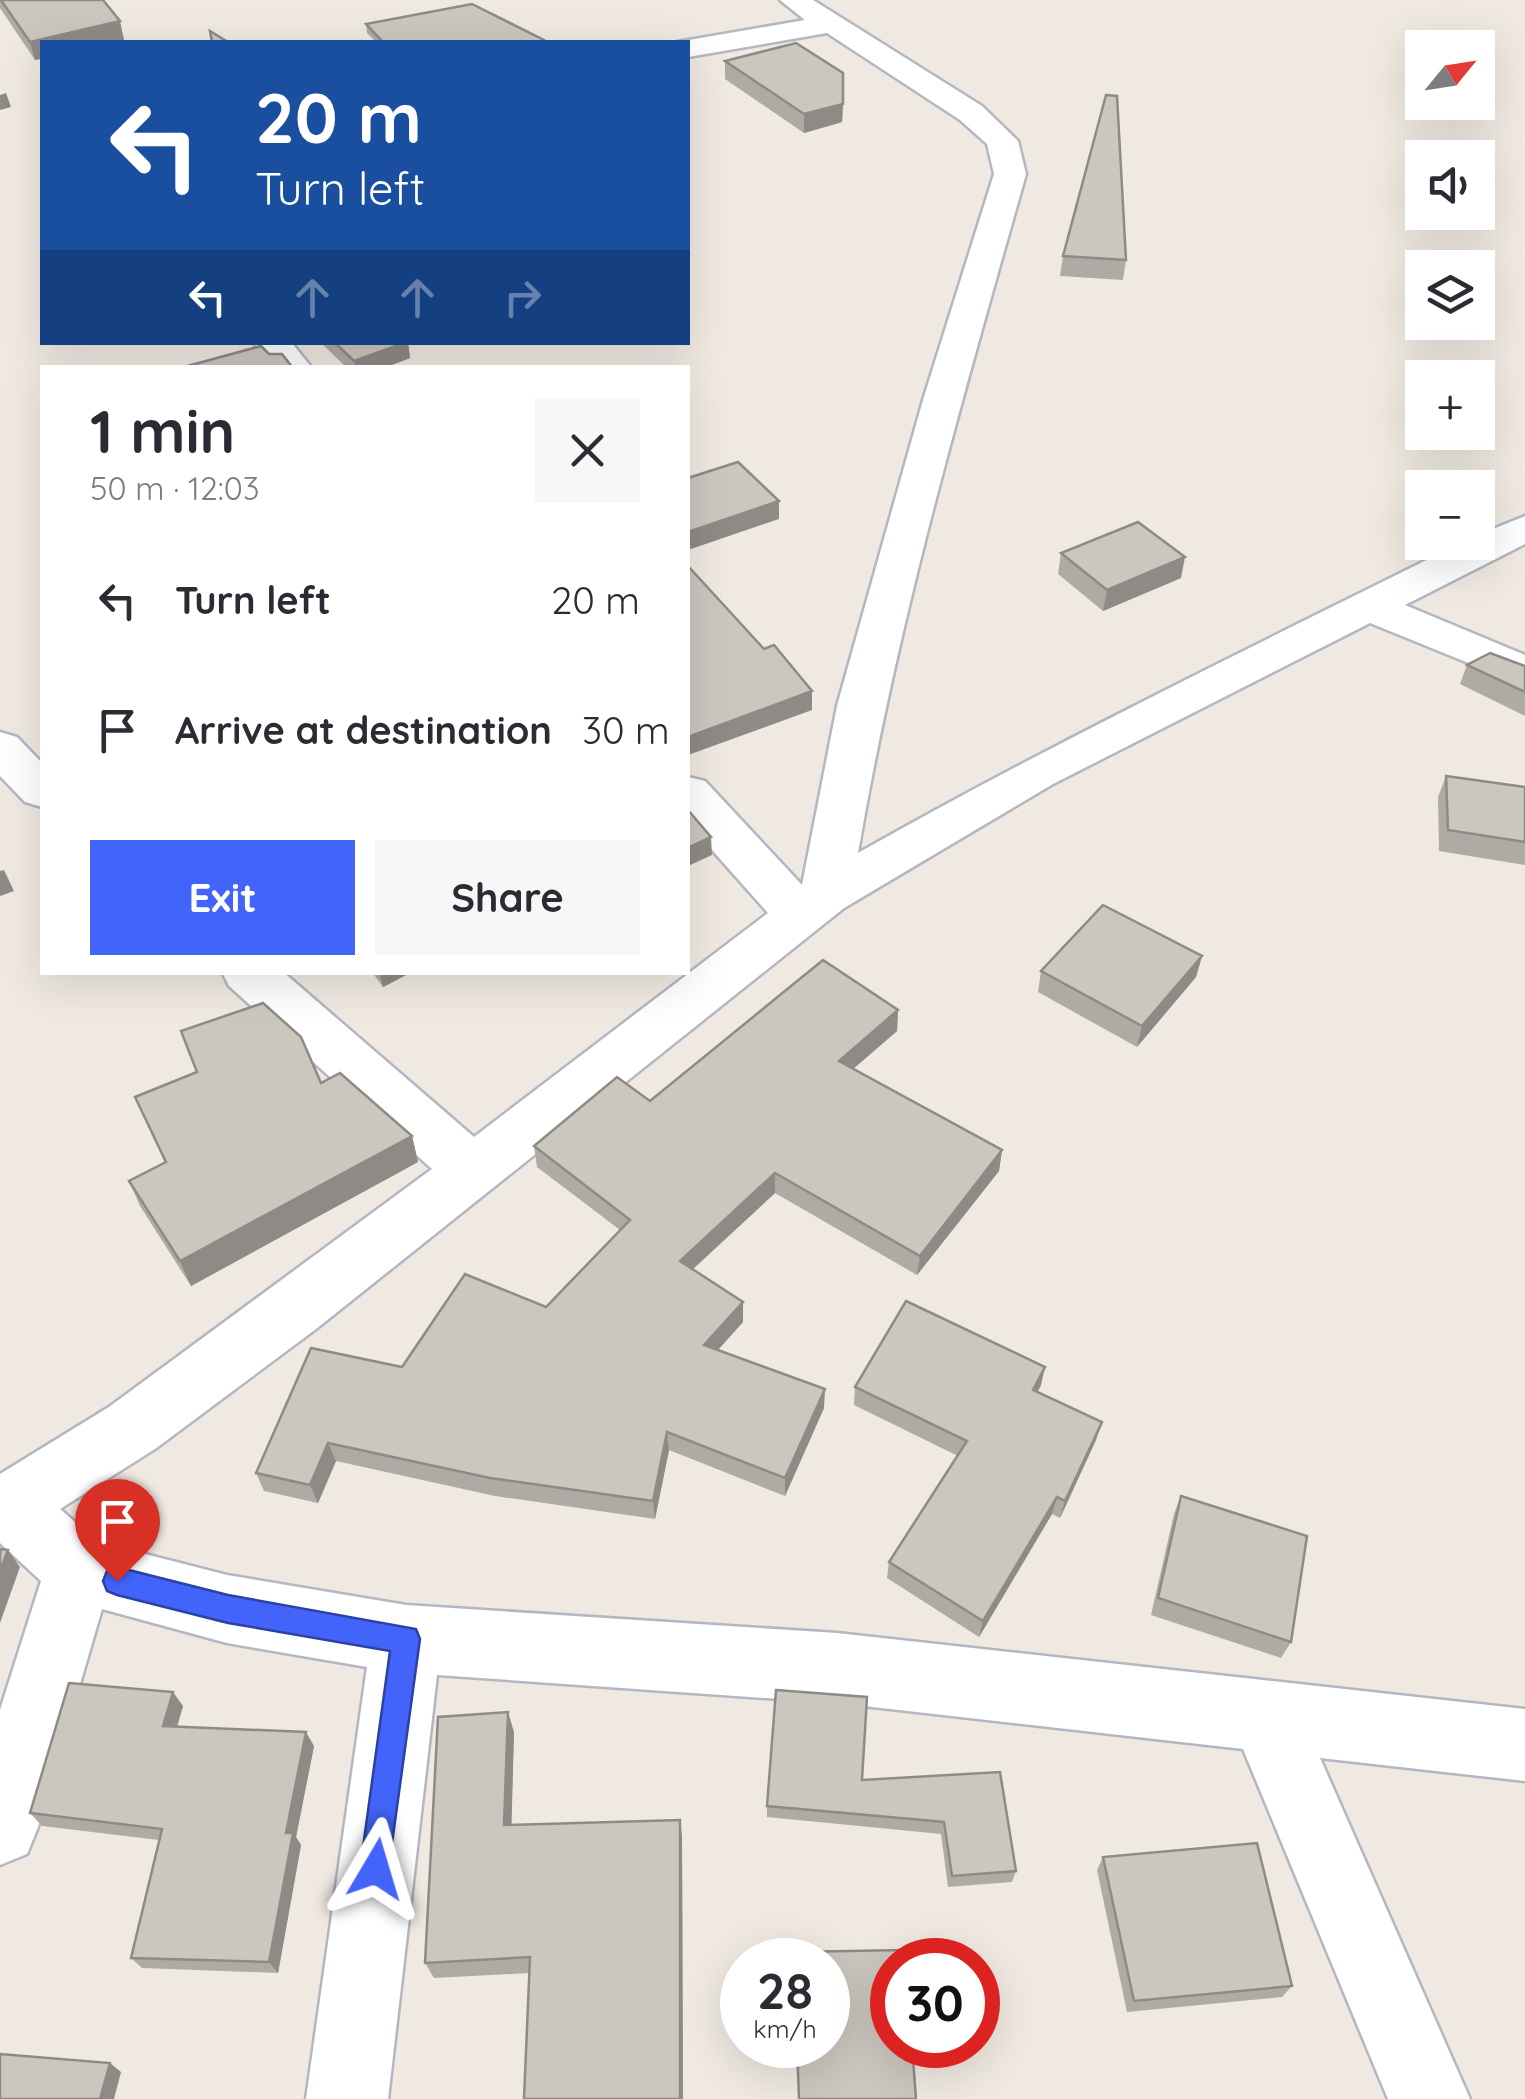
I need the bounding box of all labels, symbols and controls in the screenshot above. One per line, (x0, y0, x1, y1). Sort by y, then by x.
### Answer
north arrow (1405, 30, 1495, 120)
map controls (1405, 30, 1495, 560)
text: 20 m (255, 73, 422, 161)
icon: left (90, 80, 220, 210)
button: sound (1405, 140, 1495, 230)
text: Turn left (255, 160, 425, 216)
button: layers (1405, 250, 1495, 340)
icon: left (180, 270, 235, 325)
icon: ahead (285, 270, 340, 325)
icon: ahead (390, 270, 445, 325)
icon: right (495, 270, 550, 325)
button: + (1405, 360, 1495, 450)
text: 1 min (90, 393, 235, 468)
button: close (535, 398, 640, 503)
text: 50 m · 12:03 (90, 468, 259, 508)
button: − (1405, 470, 1495, 560)
icon: left (90, 573, 145, 628)
text: Turn left (175, 576, 331, 624)
text: 20 m (551, 576, 640, 624)
icon: arrive (90, 703, 145, 758)
text: Arrive at destination (175, 706, 552, 754)
text: 30 m (582, 706, 670, 754)
button: Exit (90, 840, 355, 955)
button: Share (375, 840, 640, 955)
pin (75, 1479, 160, 1582)
icon: arrive (90, 1494, 145, 1549)
position arrow (324, 1817, 428, 1921)
speed limit sign: 30 (870, 1938, 1000, 2068)
text: 28 (757, 1959, 813, 2022)
text: km/h (753, 2013, 817, 2044)

